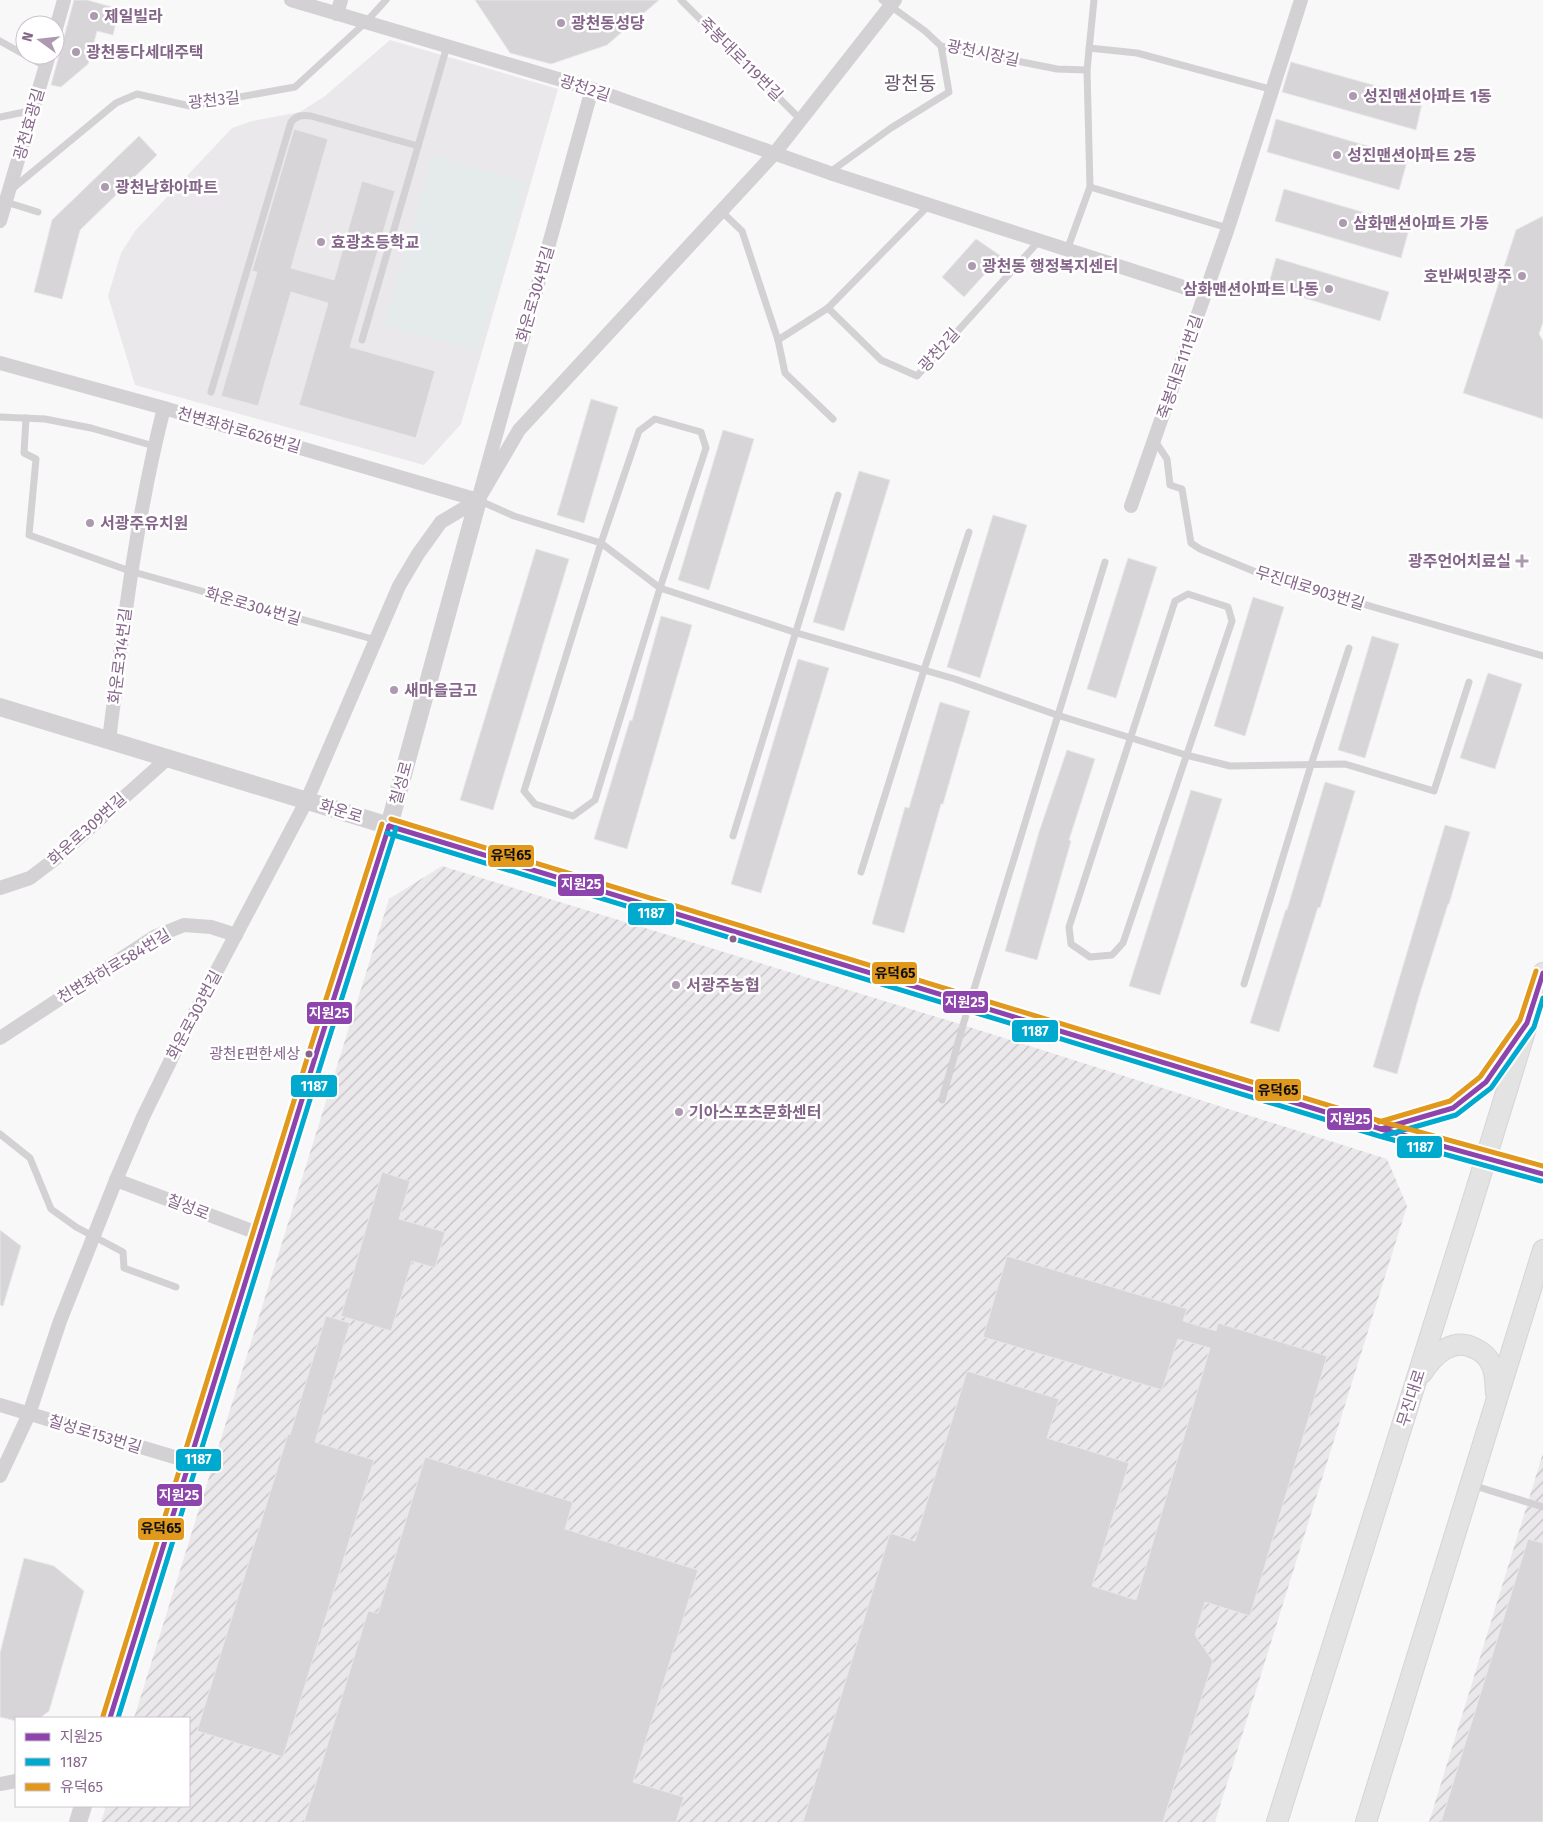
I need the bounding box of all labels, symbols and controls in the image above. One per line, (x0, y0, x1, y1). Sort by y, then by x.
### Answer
place label: 제일빌라 (104, 7, 163, 26)
marker: 제일빌라 (88, 10, 100, 22)
street label: 죽봉대로119번길 (695, 13, 787, 105)
place label: 광천동성당 (571, 14, 645, 33)
north arrow (15, 15, 65, 65)
marker: 광천동성당 (555, 17, 567, 29)
text: N (19, 30, 37, 43)
street label: 광천시장길 (945, 36, 1021, 70)
place label: 광천동다세대주택 (86, 43, 204, 62)
marker: 광천동다세대주택 (70, 46, 82, 58)
street label: 광천2길 (557, 71, 613, 105)
district label: 광천동 (884, 72, 936, 95)
street label: 광천효광길 (10, 86, 48, 162)
place label: 성진맨션아파트 1동 (1363, 87, 1492, 106)
street label: 광천3길 (187, 88, 241, 112)
marker: 성진맨션아파트 1동 (1347, 90, 1359, 102)
place label: 성진맨션아파트 2동 (1347, 146, 1477, 165)
marker: 성진맨션아파트 2동 (1331, 149, 1343, 161)
place label: 광천남화아파트 (115, 178, 218, 197)
marker: 광천남화아파트 (99, 181, 111, 193)
place label: 삼화맨션아파트 가동 (1353, 214, 1489, 233)
marker: 삼화맨션아파트 가동 (1337, 217, 1349, 229)
place label: 효광초등학교 (331, 233, 420, 252)
marker: 효광초등학교 (315, 236, 327, 248)
street label: 화운로304번길 (512, 244, 558, 344)
place label: 광천동 행정복지센터 (982, 257, 1118, 276)
marker: 광천동 행정복지센터 (966, 260, 978, 272)
place label: 호반써밋광주 (1424, 267, 1512, 286)
marker: 호반써밋광주 (1516, 270, 1528, 282)
place label: 삼화맨션아파트 나동 (1183, 280, 1319, 299)
marker: 삼화맨션아파트 나동 (1323, 283, 1335, 295)
street label: 죽봉대로111번길 (1153, 313, 1207, 421)
street label: 광천2길 (915, 324, 963, 376)
street label: 천변좌하로626번길 (175, 403, 303, 457)
place label: 서광주유치원 (100, 514, 188, 533)
marker: 서광주유치원 (84, 517, 96, 529)
place label: 광주언어치료실 (1408, 552, 1511, 571)
marker: 광주언어치료실 (1515, 554, 1529, 568)
street label: 무진대로903번길 (1253, 562, 1367, 614)
street label: 화운로304번길 (203, 583, 303, 629)
street label: 화운로314번길 (105, 607, 135, 705)
place label: 새마을금고 (404, 681, 478, 700)
marker: 새마을금고 (388, 684, 400, 696)
street label: 칠성로 (386, 759, 416, 807)
street label: 화운로309번길 (44, 789, 130, 869)
street label: 화운로 (317, 795, 365, 827)
line badge: 유덕65 (487, 844, 535, 868)
text: 유덕65 (490, 847, 532, 864)
line badge: 지원25 (557, 873, 605, 897)
text: 지원25 (561, 876, 602, 893)
line badge: 1187 (627, 902, 675, 926)
text: 1187 (637, 905, 665, 922)
street label: 천변좌하로584번길 (54, 925, 174, 1007)
unlabelled marker (728, 934, 738, 944)
line badge: 유덕65 (871, 961, 918, 985)
text: 유덕65 (874, 965, 916, 982)
street label: 화운로303번길 (163, 967, 225, 1063)
place label: 서광주농협 (686, 976, 760, 995)
marker: 서광주농협 (670, 979, 682, 991)
line badge: 지원25 (942, 990, 989, 1014)
text: 지원25 (945, 994, 986, 1011)
line badge: 지원25 (306, 1001, 353, 1025)
text: 지원25 (309, 1005, 350, 1022)
line badge: 1187 (1011, 1019, 1059, 1043)
text: 1187 (1021, 1023, 1049, 1040)
place label: 광천E편한세상 (209, 1045, 300, 1063)
marker: 광천E편한세상 (304, 1049, 314, 1059)
line badge: 1187 (290, 1074, 338, 1098)
text: 1187 (300, 1078, 328, 1095)
line badge: 유덕65 (1254, 1078, 1302, 1102)
text: 유덕65 (1257, 1082, 1299, 1099)
place label: 기아스포츠문화센터 (689, 1103, 821, 1122)
marker: 기아스포츠문화센터 (673, 1106, 685, 1118)
line badge: 지원25 (1326, 1107, 1373, 1131)
text: 지원25 (1330, 1111, 1371, 1128)
line badge: 1187 (1396, 1135, 1443, 1159)
text: 1187 (1406, 1139, 1434, 1156)
street label: 칠성로 (164, 1190, 212, 1224)
street label: 무진대로 (1393, 1367, 1429, 1429)
street label: 칠성로153번길 (46, 1411, 144, 1457)
line badge: 1187 (175, 1448, 222, 1472)
text: 1187 (184, 1451, 212, 1468)
line badge: 지원25 (156, 1483, 203, 1507)
text: 지원25 (159, 1487, 200, 1504)
line badge: 유덕65 (137, 1517, 185, 1541)
text: 유덕65 (140, 1520, 182, 1537)
legend (15, 1717, 190, 1807)
text: 지원25 (60, 1728, 103, 1746)
text: 1187 (60, 1753, 88, 1771)
text: 유덕65 (60, 1778, 103, 1796)

